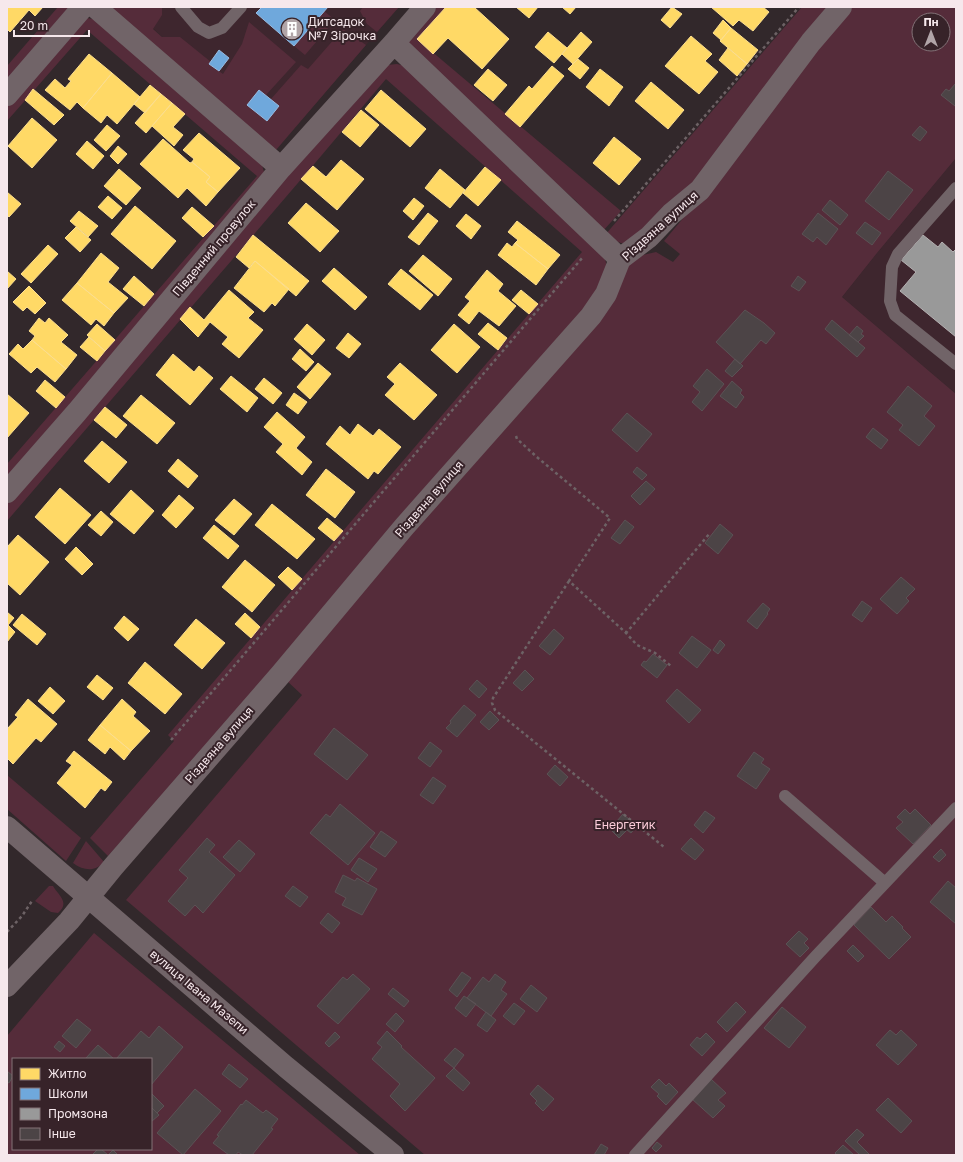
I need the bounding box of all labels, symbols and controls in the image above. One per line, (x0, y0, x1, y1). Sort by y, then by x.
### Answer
scale bar (14, 12, 89, 38)
north arrow (911, 12, 951, 52)
place label: Дитсадок №7 Зірочка (308, 14, 376, 43)
text: Пн (924, 15, 939, 28)
building icon: Дитсадок №7 Зірочка (279, 16, 305, 42)
text: 20 m (20, 18, 48, 33)
street label: Різдвяна вулиця (619, 188, 701, 264)
street label: Південний провулок (169, 196, 258, 299)
street label: Різдвяна вулиця (391, 457, 466, 540)
street label: Різдвяна вулиця (181, 703, 256, 786)
park label: Енергетик (594, 817, 656, 832)
street label: вулиця Івана Мазепи (147, 946, 252, 1037)
legend (12, 1058, 152, 1150)
text: Житло (48, 1066, 86, 1081)
text: Школи (48, 1086, 88, 1101)
text: Промзона (48, 1106, 108, 1121)
text: Інше (48, 1126, 76, 1141)

